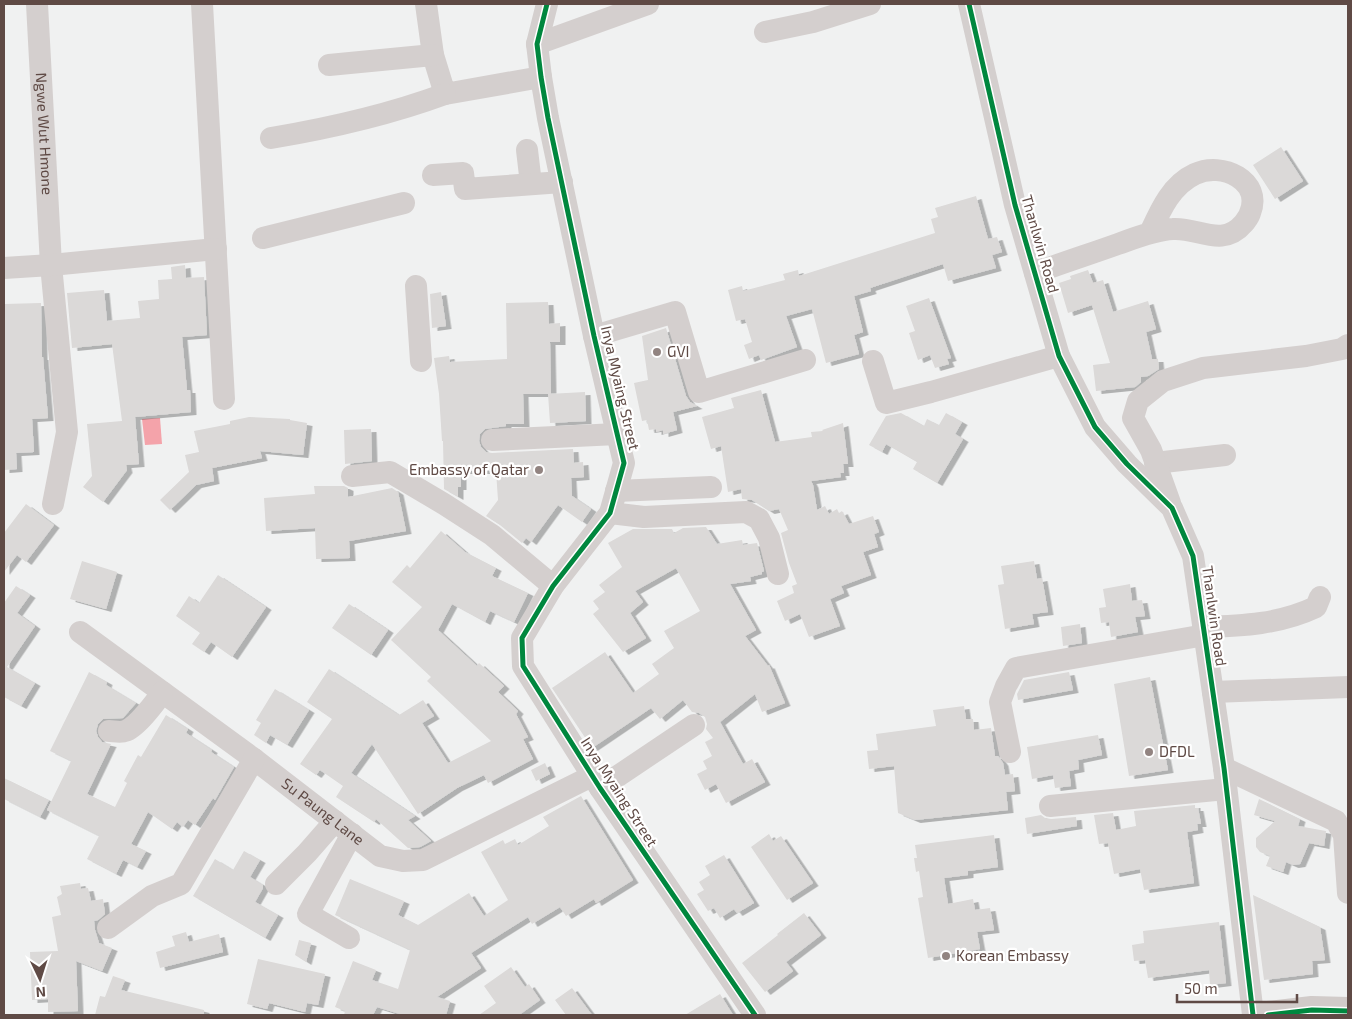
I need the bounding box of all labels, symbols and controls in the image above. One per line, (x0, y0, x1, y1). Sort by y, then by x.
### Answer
street label: Ngwe Wut Hmone (33, 72, 57, 195)
street label: Thanlwin Road (1018, 193, 1064, 295)
street label: Inya Myaing Street (598, 324, 644, 452)
place label: GVI (667, 342, 690, 360)
marker: GVI (651, 346, 663, 358)
place label: Embassy of Qatar (409, 460, 529, 479)
marker: Embassy of Qatar (533, 464, 545, 476)
street label: Thanlwin Road (1199, 564, 1231, 667)
street label: Inya Myaing Street (578, 733, 662, 850)
place label: DFDL (1159, 742, 1195, 760)
marker: DFDL (1143, 746, 1155, 758)
street label: Su Paung Lane (278, 774, 368, 848)
place label: Korean Embassy (956, 946, 1069, 964)
marker: Korean Embassy (940, 950, 952, 962)
north arrow (15, 954, 65, 1004)
scale bar (1177, 972, 1297, 1004)
text: 50 m (1184, 979, 1218, 997)
text: N (35, 984, 47, 1001)

